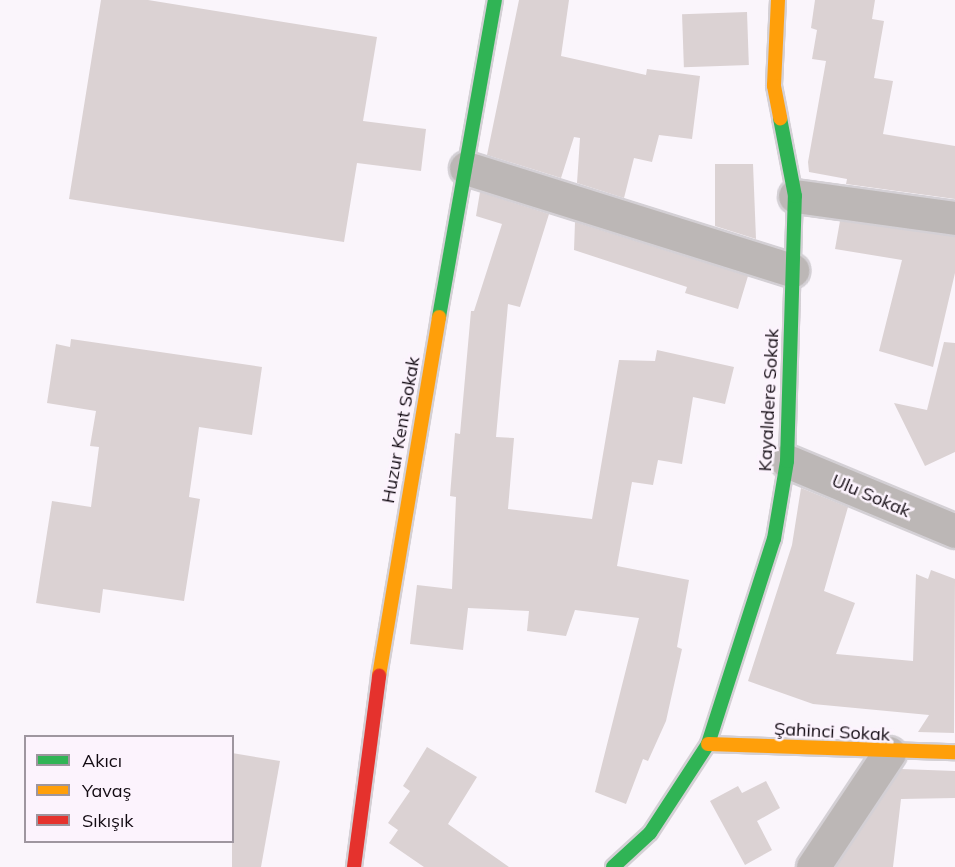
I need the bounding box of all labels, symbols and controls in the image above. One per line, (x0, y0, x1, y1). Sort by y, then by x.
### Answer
street label: Kayalıdere Sokak (754, 328, 784, 472)
street label: Huzur Kent Sokak (377, 355, 425, 505)
street label: Ulu Sokak (828, 470, 914, 522)
street label: Şahinci Sokak (774, 718, 890, 746)
legend (24, 735, 234, 843)
text: Akıcı (82, 749, 122, 772)
text: Yavaş (82, 779, 131, 802)
text: Sıkışık (82, 809, 134, 832)

